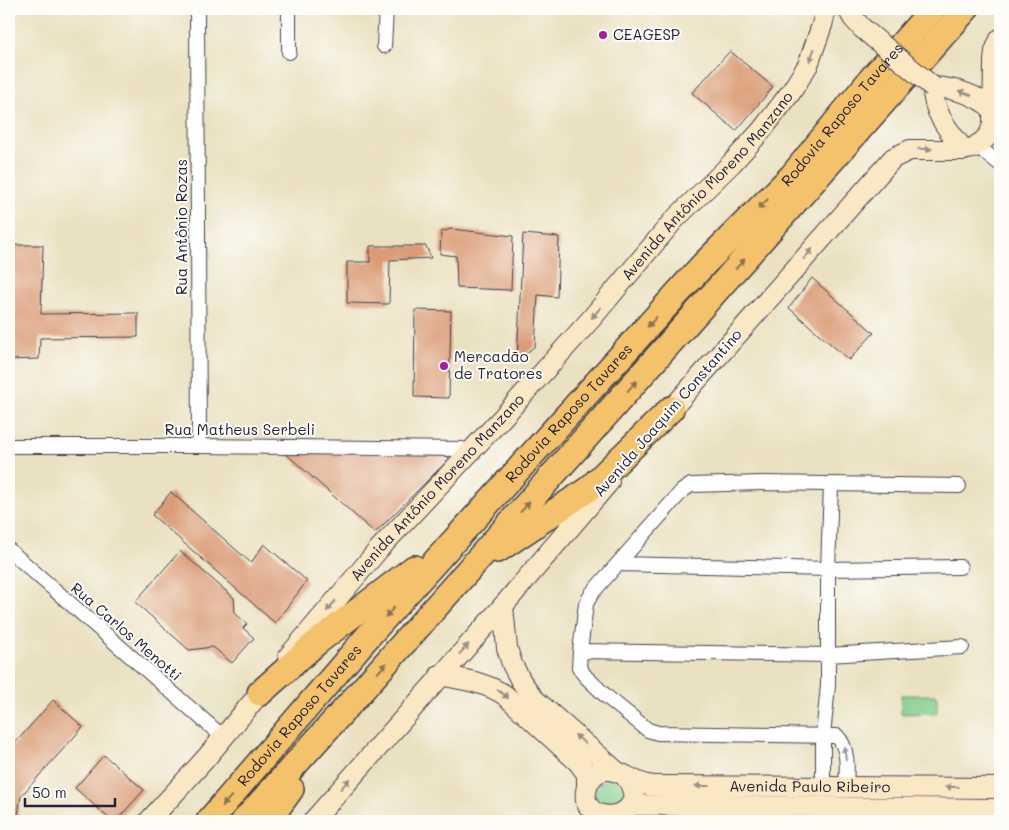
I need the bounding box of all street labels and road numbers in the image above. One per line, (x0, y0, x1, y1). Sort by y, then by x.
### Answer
street label: Rodovia Raposo Tavares (776, 38, 907, 190)
street label: Avenida Antônio Moreno Manzano (617, 87, 797, 284)
street label: Rua Antônio Rozas (171, 159, 191, 295)
street label: Avenida Joaquim Constantino (589, 324, 746, 500)
street label: Rodovia Raposo Tavares (500, 339, 636, 487)
street label: Avenida Antônio Moreno Manzano (345, 389, 528, 585)
street label: Rua Matheus Serbeli (165, 419, 315, 439)
street label: Rua Carlos Menotti (67, 578, 186, 685)
street label: Rodovia Raposo Tavares (232, 640, 365, 790)
street label: Avenida Paulo Ribeiro (729, 775, 891, 796)

